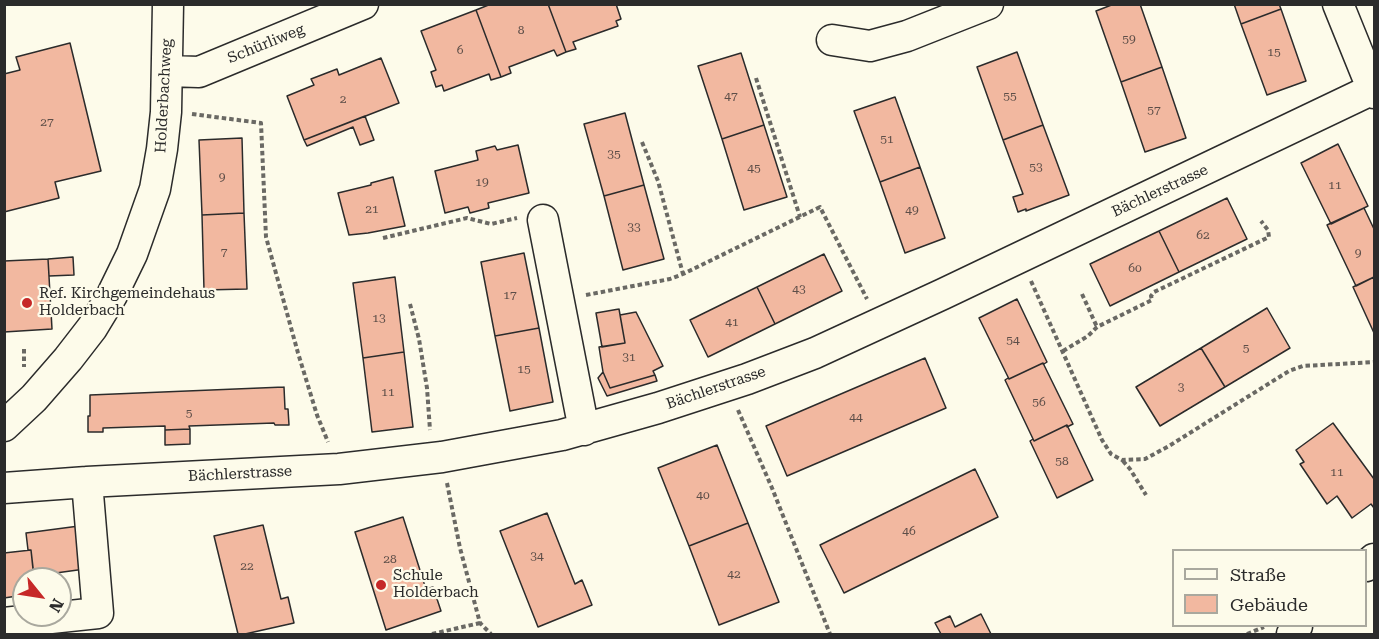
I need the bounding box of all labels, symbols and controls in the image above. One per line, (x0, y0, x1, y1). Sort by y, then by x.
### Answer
street label: Schürliweg (225, 20, 307, 68)
house number: 8 (518, 23, 524, 37)
house number: 59 (1122, 32, 1136, 46)
street label: Holderbachweg (152, 38, 176, 154)
house number: 6 (457, 43, 463, 57)
house number: 15 (1267, 45, 1281, 59)
house number: 47 (724, 89, 738, 103)
house number: 55 (1003, 89, 1017, 103)
house number: 2 (340, 92, 346, 106)
house number: 57 (1147, 103, 1161, 117)
house number: 27 (40, 115, 54, 129)
house number: 51 (880, 132, 894, 146)
house number: 35 (607, 147, 621, 161)
house number: 53 (1029, 160, 1043, 174)
house number: 45 (747, 161, 761, 175)
street label: Bächlerstrasse (1109, 161, 1211, 221)
house number: 9 (219, 170, 225, 184)
house number: 19 (475, 175, 489, 189)
house number: 11 (1328, 178, 1342, 192)
house number: 21 (365, 202, 379, 216)
house number: 49 (905, 203, 919, 217)
house number: 33 (627, 220, 641, 234)
house number: 62 (1196, 228, 1210, 242)
house number: 7 (221, 245, 227, 259)
house number: 9 (1355, 246, 1361, 260)
house number: 60 (1128, 261, 1142, 275)
house number: 43 (792, 282, 806, 296)
place label: Ref. Kirchgemeindehaus Holderbach (39, 285, 215, 320)
house number: 17 (503, 288, 517, 302)
marker: Ref. Kirchgemeindehaus Holderbach (20, 296, 34, 310)
house number: 13 (372, 311, 386, 325)
house number: 41 (725, 315, 739, 329)
house number: 54 (1006, 333, 1020, 347)
house number: 5 (1243, 341, 1249, 355)
house number: 31 (622, 350, 636, 364)
house number: 15 (517, 362, 531, 376)
street label: Bächlerstrasse (664, 363, 768, 413)
house number: 3 (1178, 380, 1184, 394)
house number: 11 (381, 385, 395, 399)
house number: 56 (1032, 395, 1046, 409)
house number: 5 (186, 406, 192, 420)
house number: 44 (849, 410, 863, 424)
house number: 58 (1055, 454, 1069, 468)
street label: Bächlerstrasse (188, 462, 292, 486)
house number: 11 (1330, 465, 1344, 479)
house number: 40 (696, 488, 710, 502)
house number: 46 (902, 524, 916, 538)
house number: 34 (530, 549, 544, 563)
legend (1172, 549, 1367, 627)
house number: 28 (383, 552, 397, 566)
house number: 22 (240, 559, 254, 573)
text: Straße (1230, 564, 1286, 585)
north arrow (12, 567, 72, 627)
place label: Schule Holderbach (393, 567, 479, 602)
house number: 42 (727, 567, 741, 581)
marker: Schule Holderbach (374, 578, 388, 592)
text: Gebäude (1230, 594, 1308, 615)
text: N (45, 595, 68, 615)

